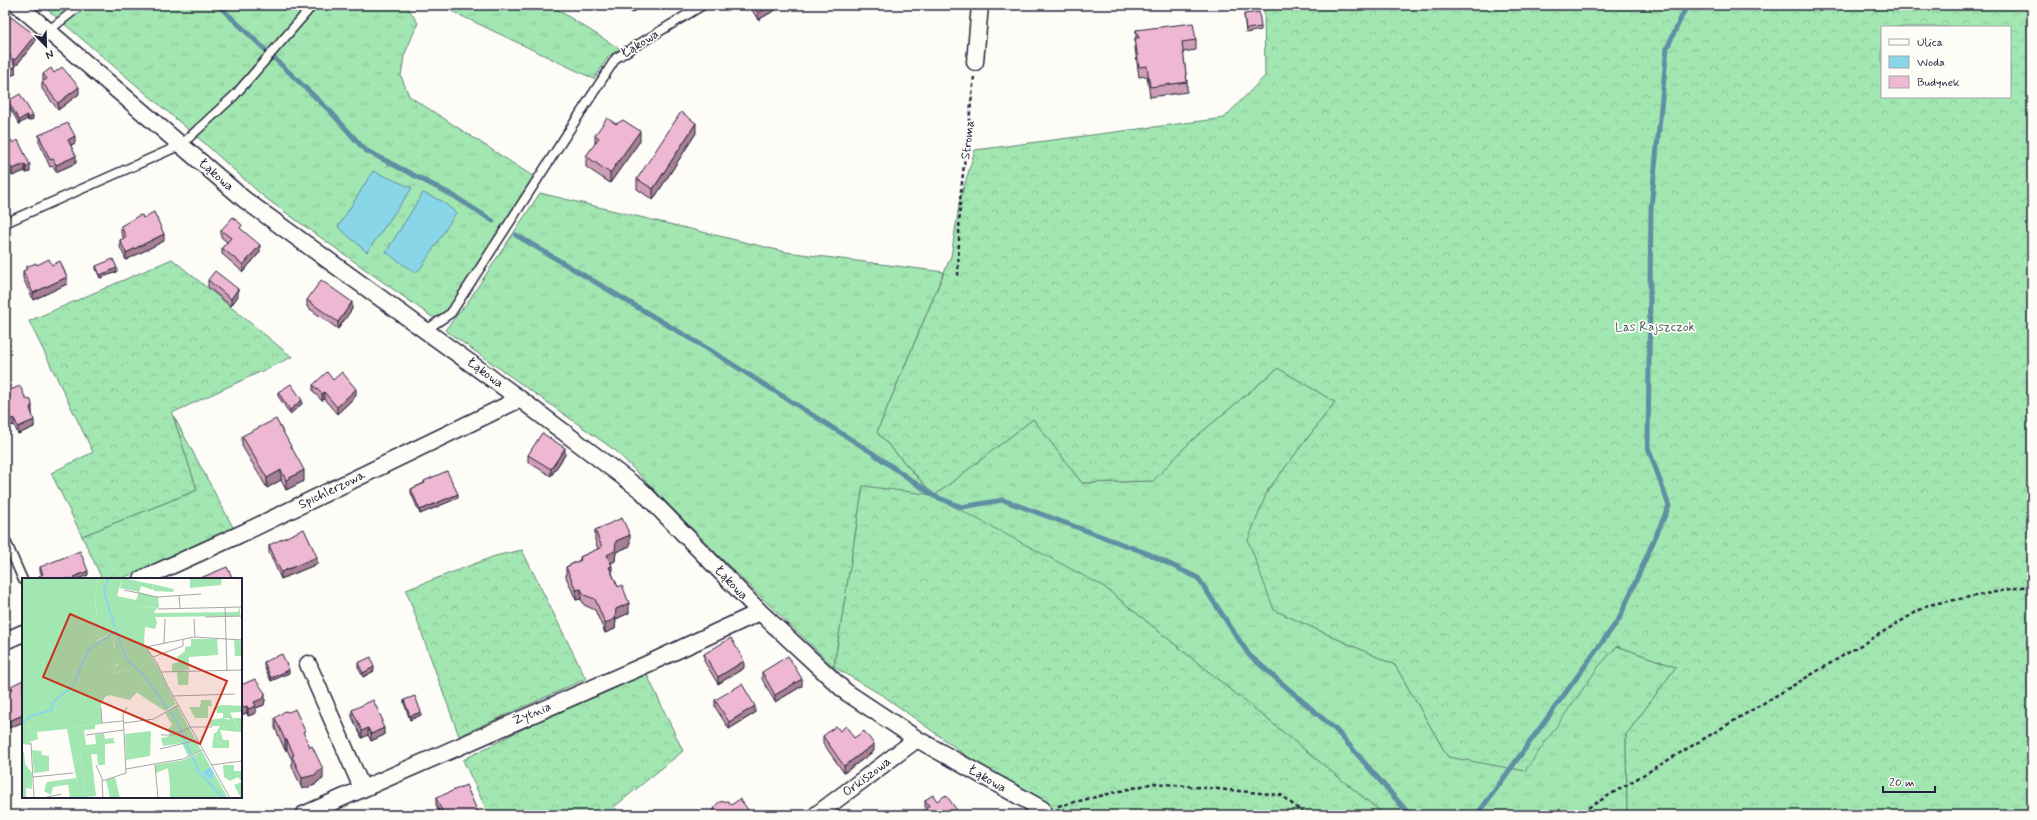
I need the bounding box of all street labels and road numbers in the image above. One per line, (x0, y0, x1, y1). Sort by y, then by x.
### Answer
street label: Łąkowa (618, 26, 662, 62)
street label: Stroma (957, 119, 979, 161)
street label: Łąkowa (195, 155, 237, 195)
street label: Łąkowa (463, 354, 507, 392)
street label: Spichlerzowa (296, 466, 368, 513)
street label: Łąkowa (710, 562, 752, 604)
street label: Żytnia (510, 698, 554, 730)
street label: Orkiszowa (839, 753, 895, 801)
street label: Łąkowa (965, 761, 1009, 797)

